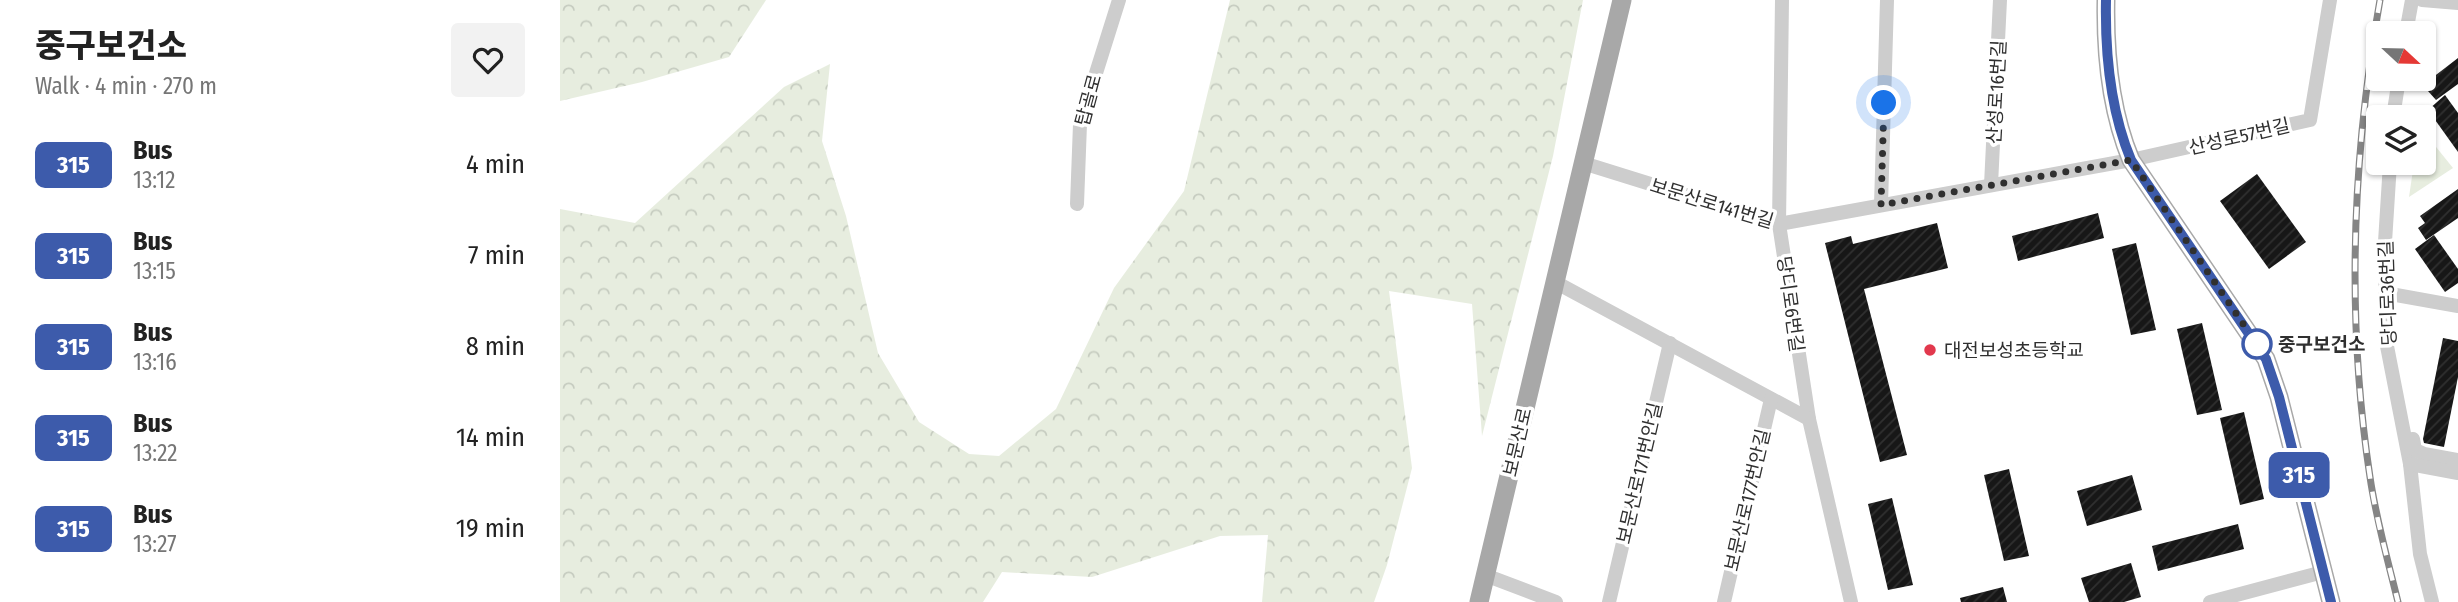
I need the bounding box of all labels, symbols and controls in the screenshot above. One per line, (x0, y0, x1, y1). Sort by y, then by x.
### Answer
north arrow (2366, 21, 2436, 91)
map controls (2366, 21, 2436, 175)
button: heart (451, 23, 525, 97)
text: 중구보건소 (35, 26, 187, 66)
street label: 산성로16번길 (1982, 39, 2011, 145)
text: Walk · 4 min · 270 m (35, 72, 217, 100)
street label: 탑골로 (1071, 72, 1106, 128)
your location (1866, 85, 1901, 120)
button: layers (2366, 105, 2436, 175)
street label: 산성로57번길 (2186, 114, 2292, 159)
text: Bus (133, 135, 172, 166)
text: 4 min (466, 149, 525, 180)
text: 315 (57, 151, 90, 179)
text: 13:12 (133, 166, 175, 194)
street label: 보문산로141번길 (1647, 174, 1776, 233)
text: Bus (133, 226, 172, 257)
text: 7 min (468, 240, 525, 271)
street label: 당디로36번길 (2374, 240, 2401, 346)
text: 315 (57, 242, 90, 270)
street label: 당디로6번길 (1772, 255, 1809, 354)
text: 13:15 (133, 257, 176, 285)
text: Bus (133, 317, 172, 348)
marker: 중구보건소 (2242, 329, 2272, 359)
text: 8 min (466, 331, 525, 362)
text: 315 (57, 333, 90, 361)
place label: 중구보건소 (2278, 333, 2365, 356)
place label: 대전보성초등학교 (1944, 339, 2084, 362)
marker: 대전보성초등학교 (1922, 342, 1938, 358)
text: 13:16 (133, 348, 177, 376)
street label: 보문산로171번안길 (1612, 400, 1667, 546)
street label: 보문산로 (1498, 405, 1537, 479)
text: Bus (133, 408, 172, 439)
text: 14 min (456, 422, 525, 453)
text: 315 (57, 424, 90, 452)
street label: 보문산로177번안길 (1720, 427, 1775, 573)
text: 13:22 (133, 439, 178, 467)
line badge: 315 (2259, 452, 2339, 498)
text: 315 (2283, 461, 2315, 489)
text: Bus (133, 499, 172, 530)
text: 19 min (456, 513, 525, 544)
text: 315 (57, 515, 90, 543)
text: 13:27 (133, 530, 177, 558)

